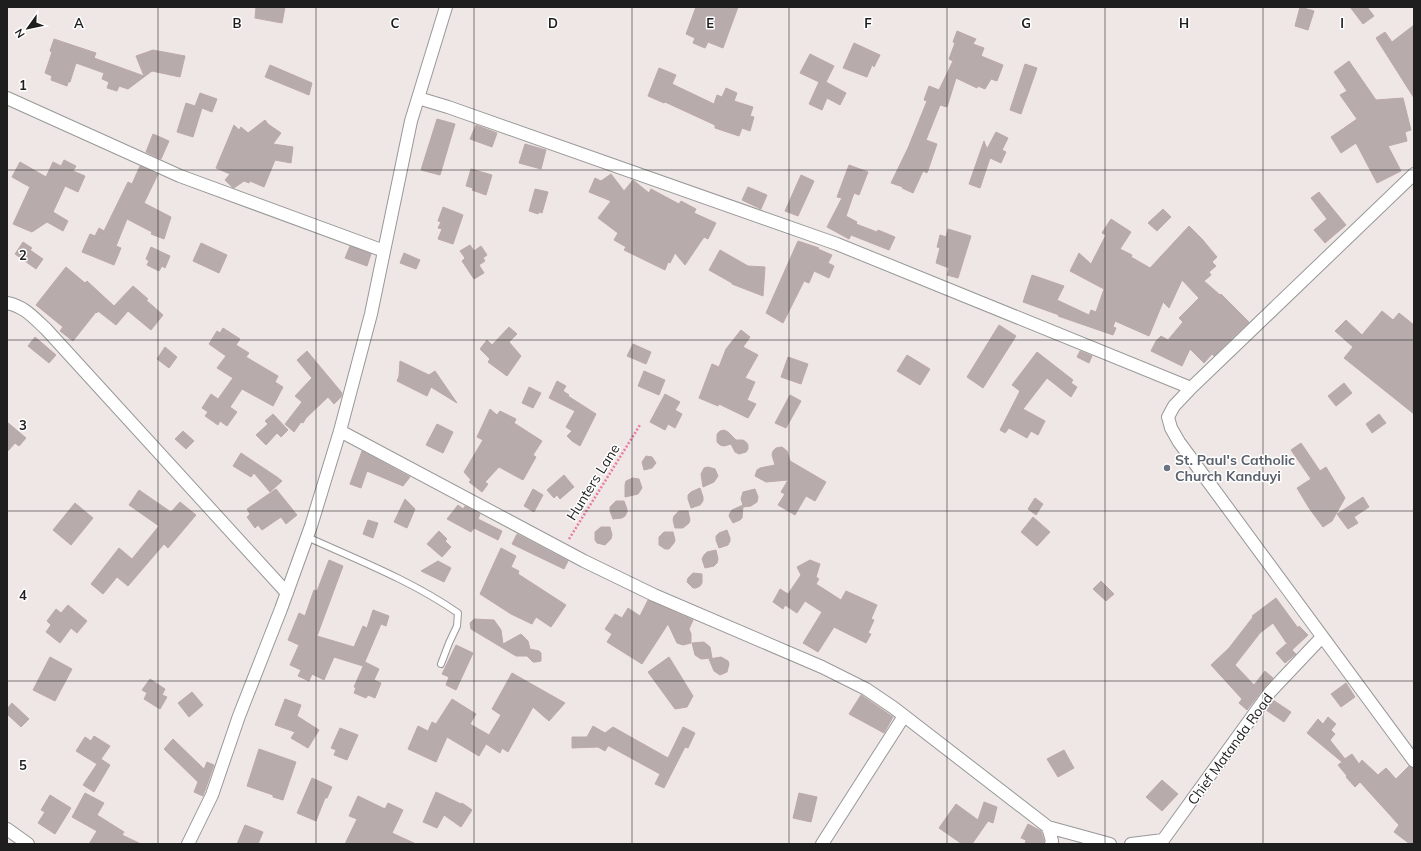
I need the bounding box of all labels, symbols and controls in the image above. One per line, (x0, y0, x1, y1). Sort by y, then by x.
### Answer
north arrow (8, 8, 48, 48)
text: A (74, 15, 84, 31)
text: B (233, 15, 242, 31)
text: C (391, 15, 400, 31)
text: D (548, 15, 558, 31)
text: E (706, 15, 714, 31)
text: F (864, 15, 872, 31)
text: G (1021, 15, 1031, 31)
text: H (1179, 15, 1189, 31)
text: I (1340, 15, 1344, 31)
text: N (11, 26, 28, 41)
text: 1 (19, 77, 27, 93)
text: 2 (19, 247, 27, 263)
text: 3 (19, 417, 27, 433)
street label: Hunters Lane (562, 440, 624, 524)
place label: St. Paul's Catholic Church Kanduyi (1175, 451, 1295, 485)
marker: St. Paul's Catholic Church Kanduyi (1162, 463, 1172, 473)
text: 4 (19, 587, 27, 603)
street label: Chief Matanda Road (1183, 690, 1277, 808)
text: 5 (19, 757, 27, 773)

